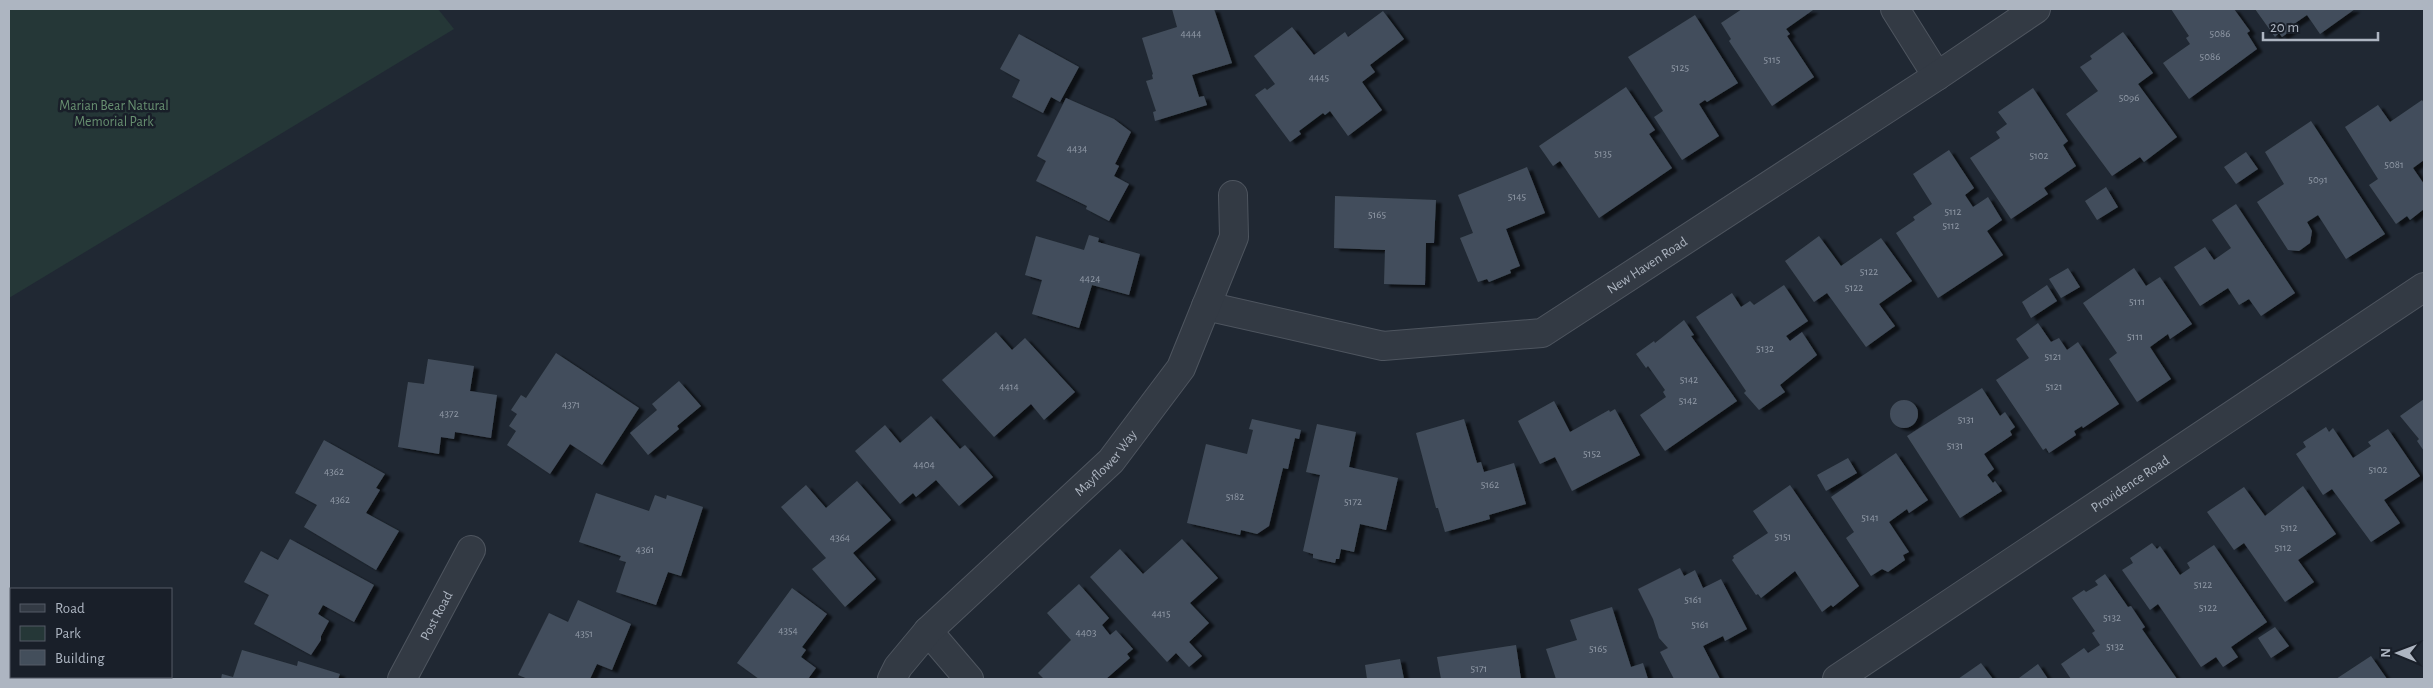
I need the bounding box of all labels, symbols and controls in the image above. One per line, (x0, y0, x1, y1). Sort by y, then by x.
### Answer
scale bar (2263, 10, 2378, 42)
text: 20 m (2270, 20, 2299, 35)
house number: 4444 (1180, 28, 1202, 39)
house number: 5086 (2210, 28, 2230, 39)
house number: 5086 (2200, 51, 2220, 62)
house number: 5115 (1764, 54, 1781, 65)
house number: 5125 (1671, 62, 1689, 73)
house number: 4445 (1309, 72, 1330, 83)
house number: 5096 (2119, 92, 2139, 103)
park label: Marian Bear Natural Memorial Park (59, 99, 169, 129)
house number: 4434 (1067, 143, 1087, 154)
house number: 5135 (1594, 148, 1612, 159)
house number: 5102 (2029, 150, 2049, 161)
house number: 5081 (2384, 159, 2404, 170)
house number: 5091 (2308, 174, 2328, 185)
house number: 5145 (1508, 191, 1527, 202)
house number: 5112 (1944, 206, 1962, 217)
house number: 5165 (1368, 209, 1386, 220)
house number: 5112 (1942, 220, 1960, 231)
street label: New Haven Road (1605, 235, 1690, 297)
house number: 5122 (1860, 266, 1878, 277)
house number: 4424 (1080, 273, 1100, 284)
house number: 5122 (1845, 282, 1863, 293)
house number: 5111 (2129, 296, 2145, 307)
house number: 5111 (2127, 331, 2143, 342)
house number: 5132 (1756, 343, 1774, 354)
house number: 5121 (2044, 351, 2062, 362)
house number: 5142 (1680, 374, 1698, 385)
house number: 4414 (999, 381, 1019, 392)
house number: 5121 (2045, 381, 2063, 392)
house number: 5142 (1679, 395, 1697, 406)
house number: 4371 (562, 399, 580, 410)
house number: 4372 (439, 408, 459, 419)
house number: 5131 (1958, 414, 1974, 425)
street label: Mayflower Way (1072, 428, 1140, 499)
house number: 5131 (1947, 440, 1963, 451)
house number: 5152 (1583, 448, 1601, 459)
street label: Providence Road (2089, 453, 2172, 515)
house number: 4404 (913, 459, 935, 470)
house number: 5102 (2368, 464, 2388, 475)
house number: 4362 (324, 466, 344, 477)
house number: 5162 (1481, 479, 1499, 490)
house number: 5182 (1226, 491, 1244, 502)
house number: 4362 (330, 494, 350, 505)
house number: 5172 (1344, 496, 1362, 507)
house number: 5141 (1861, 512, 1879, 523)
house number: 5112 (2280, 522, 2298, 533)
house number: 5151 (1775, 531, 1791, 542)
house number: 4364 (830, 532, 850, 543)
house number: 5112 (2274, 542, 2292, 553)
house number: 4361 (636, 544, 654, 555)
house number: 5122 (2194, 579, 2212, 590)
legend (10, 588, 172, 678)
street label: Post Road (418, 589, 456, 643)
house number: 5161 (1684, 594, 1702, 605)
text: Road (55, 601, 85, 616)
house number: 5122 (2199, 602, 2217, 613)
house number: 4415 (1152, 608, 1171, 619)
house number: 5132 (2103, 612, 2121, 623)
house number: 5161 (1691, 619, 1709, 630)
house number: 4354 (778, 625, 798, 636)
text: Park (55, 626, 81, 641)
house number: 4403 (1076, 627, 1097, 638)
house number: 4351 (575, 628, 593, 639)
north arrow (2373, 628, 2423, 678)
house number: 5132 (2106, 641, 2124, 652)
house number: 5165 (1589, 643, 1607, 654)
text: N (2379, 648, 2393, 658)
text: Building (55, 651, 105, 666)
house number: 5171 (1471, 663, 1487, 674)

